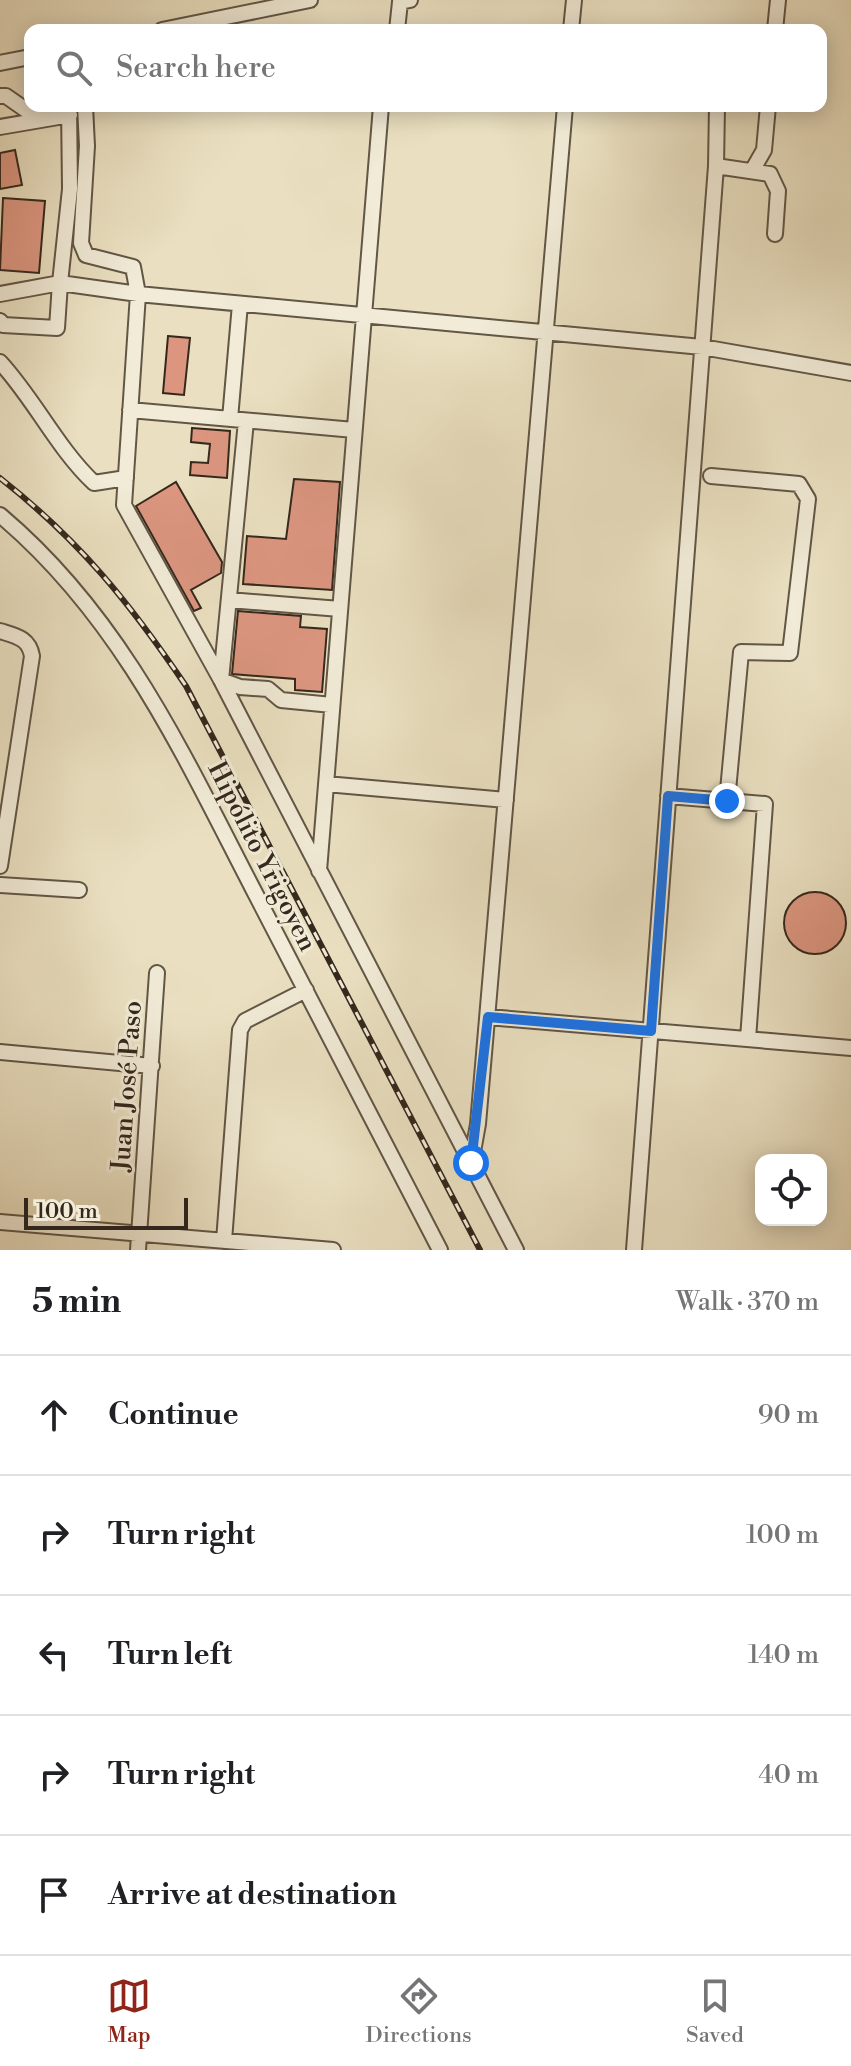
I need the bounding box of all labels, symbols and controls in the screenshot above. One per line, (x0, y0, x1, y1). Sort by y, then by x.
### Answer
search box (24, 24, 827, 112)
icon: search (52, 46, 96, 90)
text: Search here (116, 49, 276, 87)
street label: Hipólito Yrigoyen (200, 756, 324, 957)
route end (709, 783, 745, 819)
street label: Juan José Paso (105, 1000, 149, 1174)
route start (453, 1145, 489, 1181)
map controls (755, 1154, 827, 1226)
button: locate (755, 1154, 827, 1226)
scale bar (24, 1194, 188, 1230)
text: 100 m (36, 1198, 98, 1225)
text: 5 min (32, 1281, 121, 1323)
text: Walk · 370 m (676, 1286, 819, 1318)
icon: ahead (32, 1393, 76, 1437)
text: Continue (108, 1396, 239, 1434)
text: 90 m (758, 1399, 819, 1431)
icon: right (32, 1513, 76, 1557)
text: Turn right (108, 1516, 255, 1554)
text: 100 m (746, 1519, 819, 1551)
icon: left (32, 1633, 76, 1677)
text: Turn left (108, 1636, 232, 1674)
text: 140 m (748, 1639, 819, 1671)
icon: right (32, 1753, 76, 1797)
text: Turn right (108, 1756, 255, 1794)
text: 40 m (758, 1759, 819, 1791)
icon: arrive (32, 1873, 76, 1917)
text: Arrive at destination (108, 1876, 397, 1914)
tab: Map (107, 1974, 151, 2049)
tab: Directions (366, 1974, 472, 2049)
tab: Saved (686, 1974, 744, 2049)

